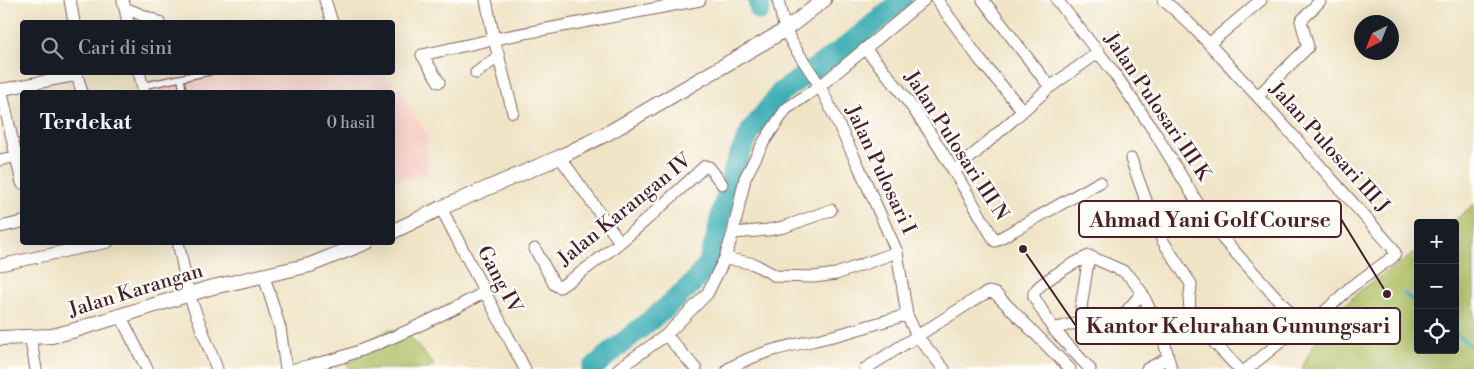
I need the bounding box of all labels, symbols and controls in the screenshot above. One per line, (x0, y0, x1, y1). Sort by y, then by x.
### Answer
north arrow (1354, 15, 1399, 60)
search box (20, 20, 395, 75)
street label: Jalan Pulosari III K (1098, 27, 1217, 187)
icon: search (38, 34, 66, 62)
text: Cari di sini (78, 36, 173, 60)
street label: Jalan Pulosari III N (898, 66, 1014, 226)
street label: Jalan Pulosari III J (1263, 77, 1394, 219)
street label: Jalan Pulosari I (839, 101, 921, 239)
text: Terdekat (40, 110, 131, 136)
text: 0 hasil (326, 113, 375, 133)
street label: Jalan Karangan IV (552, 148, 698, 272)
callout: Ahmad Yani Golf Course (1079, 201, 1341, 237)
text: Ahmad Yani Golf Course (1088, 208, 1331, 234)
map controls (1414, 219, 1459, 354)
button: + (1414, 219, 1459, 264)
street label: Gang IV (471, 242, 528, 319)
street label: Jalan Karangan (65, 259, 206, 324)
button: − (1414, 264, 1459, 309)
callout: Kantor Kelurahan Gunungsari (1076, 308, 1400, 344)
button: locate (1414, 309, 1459, 354)
text: Kantor Kelurahan Gunungsari (1086, 314, 1390, 340)

